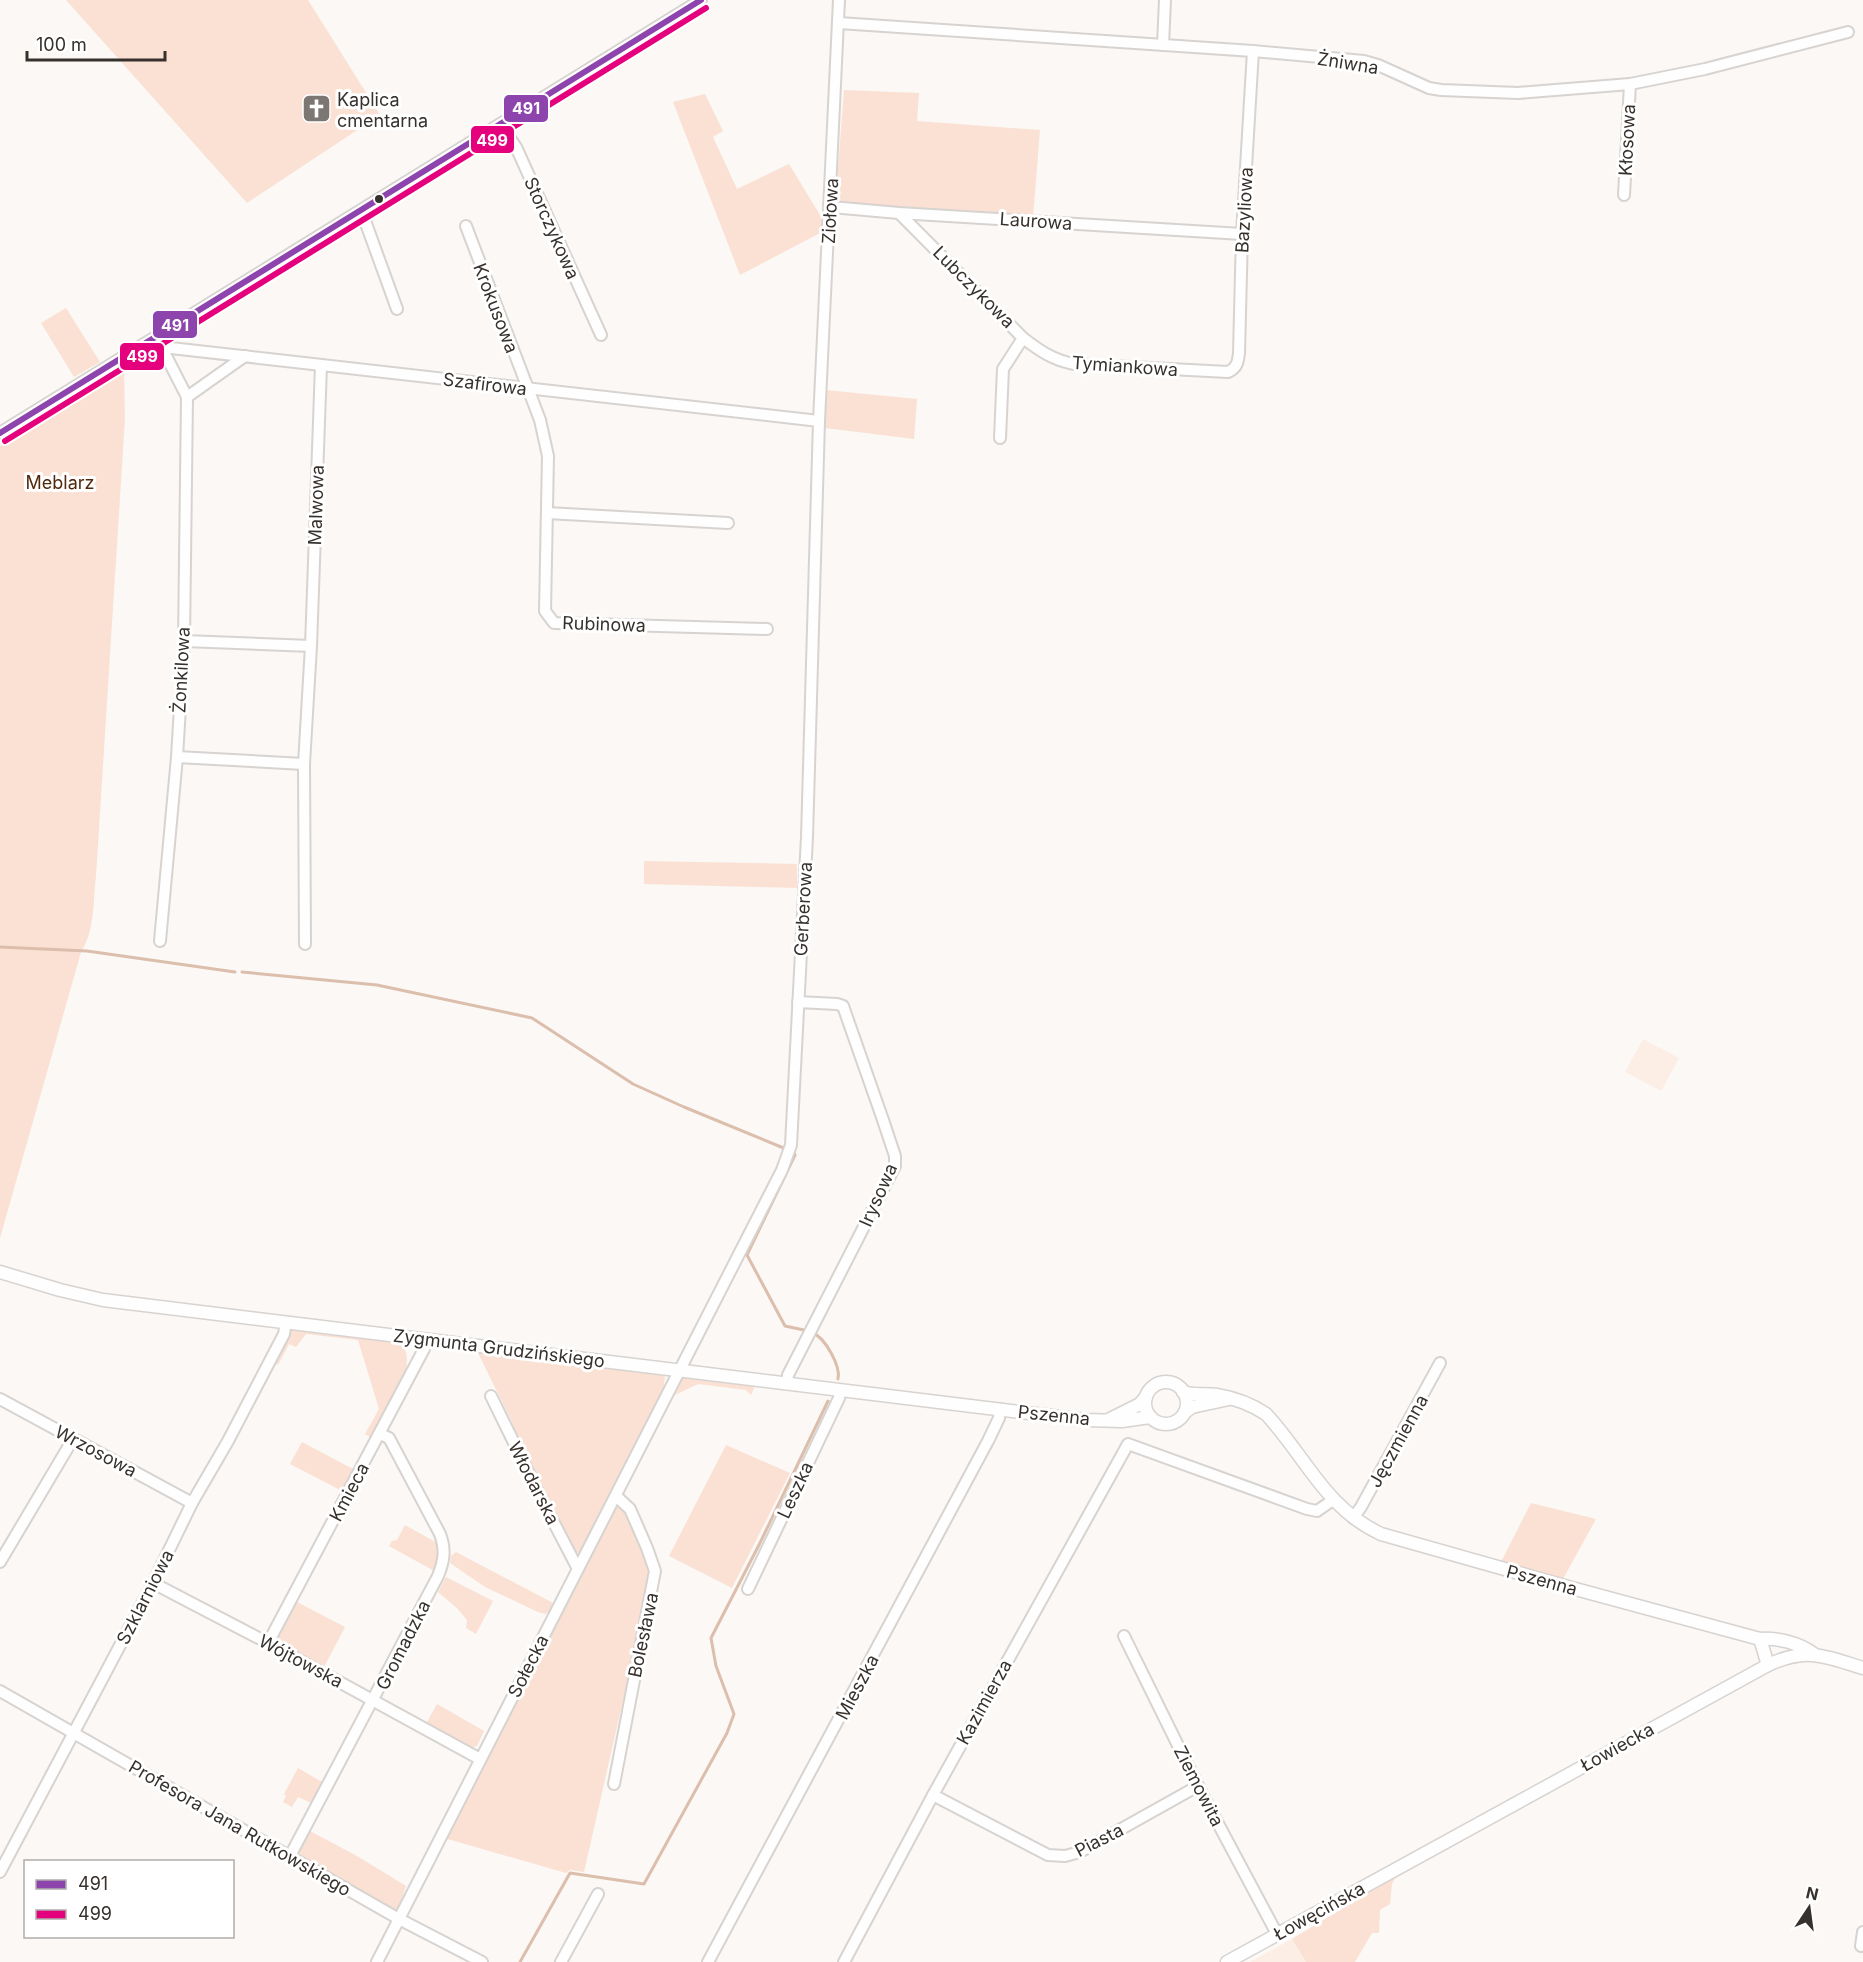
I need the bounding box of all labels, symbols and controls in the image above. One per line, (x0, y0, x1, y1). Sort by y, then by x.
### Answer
scale bar (27, 24, 165, 62)
text: 100 m (36, 34, 87, 55)
street label: Żniwna (1316, 47, 1380, 78)
place label: Kaplica cmentarna (337, 89, 428, 131)
church icon: Kaplica cmentarna (300, 93, 332, 125)
line badge: 491 (503, 94, 549, 123)
text: 491 (512, 98, 540, 118)
street label: Kłosowa (1615, 103, 1639, 177)
line badge: 499 (470, 125, 515, 154)
text: 499 (476, 130, 508, 150)
street label: Bazyliowa (1231, 166, 1257, 254)
street label: Storczykowa (520, 174, 584, 282)
street label: Ziołowa (818, 177, 842, 245)
unlabelled marker (373, 193, 385, 205)
street label: Laurowa (999, 208, 1073, 234)
street label: Lubczykowa (929, 242, 1019, 332)
street label: Krokusowa (469, 260, 523, 356)
line badge: 491 (152, 310, 198, 339)
text: 491 (161, 315, 189, 335)
line badge: 499 (119, 342, 165, 371)
text: 499 (126, 346, 158, 366)
street label: Tymiankowa (1071, 352, 1179, 380)
street label: Szafirowa (442, 368, 528, 400)
street label: Malwowa (304, 464, 328, 546)
park label: Meblarz (26, 472, 94, 493)
street label: Rubinowa (562, 612, 646, 636)
street label: Żonkilowa (167, 626, 194, 714)
street label: Gerberowa (790, 861, 816, 957)
street label: Irysowa (855, 1160, 901, 1230)
street label: Zygmunta Grudzińskiego (392, 1325, 606, 1371)
street label: Jęczmienna (1364, 1391, 1432, 1491)
street label: Pszenna (1017, 1401, 1091, 1429)
street label: Wrzosowa (52, 1421, 140, 1481)
street label: Włodarska (504, 1438, 564, 1528)
street label: Leszka (773, 1458, 817, 1522)
street label: Kmieca (325, 1459, 373, 1525)
street label: Szklarniowa (112, 1546, 178, 1648)
street label: Pszenna (1504, 1560, 1580, 1600)
street label: Bolesława (624, 1591, 662, 1679)
street label: Gromadzka (372, 1597, 434, 1693)
street label: Wójtowska (255, 1630, 347, 1692)
street label: Sołecka (503, 1631, 553, 1701)
street label: Mieszka (831, 1651, 883, 1723)
street label: Kazimierza (952, 1656, 1016, 1748)
street label: Łowiecka (1576, 1718, 1658, 1776)
street label: Ziemowita (1170, 1742, 1228, 1830)
street label: Profesora Jana Rutkowskiego (125, 1756, 355, 1900)
street label: Piasta (1071, 1819, 1127, 1861)
legend (24, 1860, 234, 1938)
text: 491 (78, 1873, 108, 1894)
street label: Łowęcińska (1270, 1877, 1368, 1945)
north arrow (1779, 1878, 1839, 1938)
text: N (1804, 1882, 1821, 1905)
text: 499 (78, 1903, 112, 1924)

